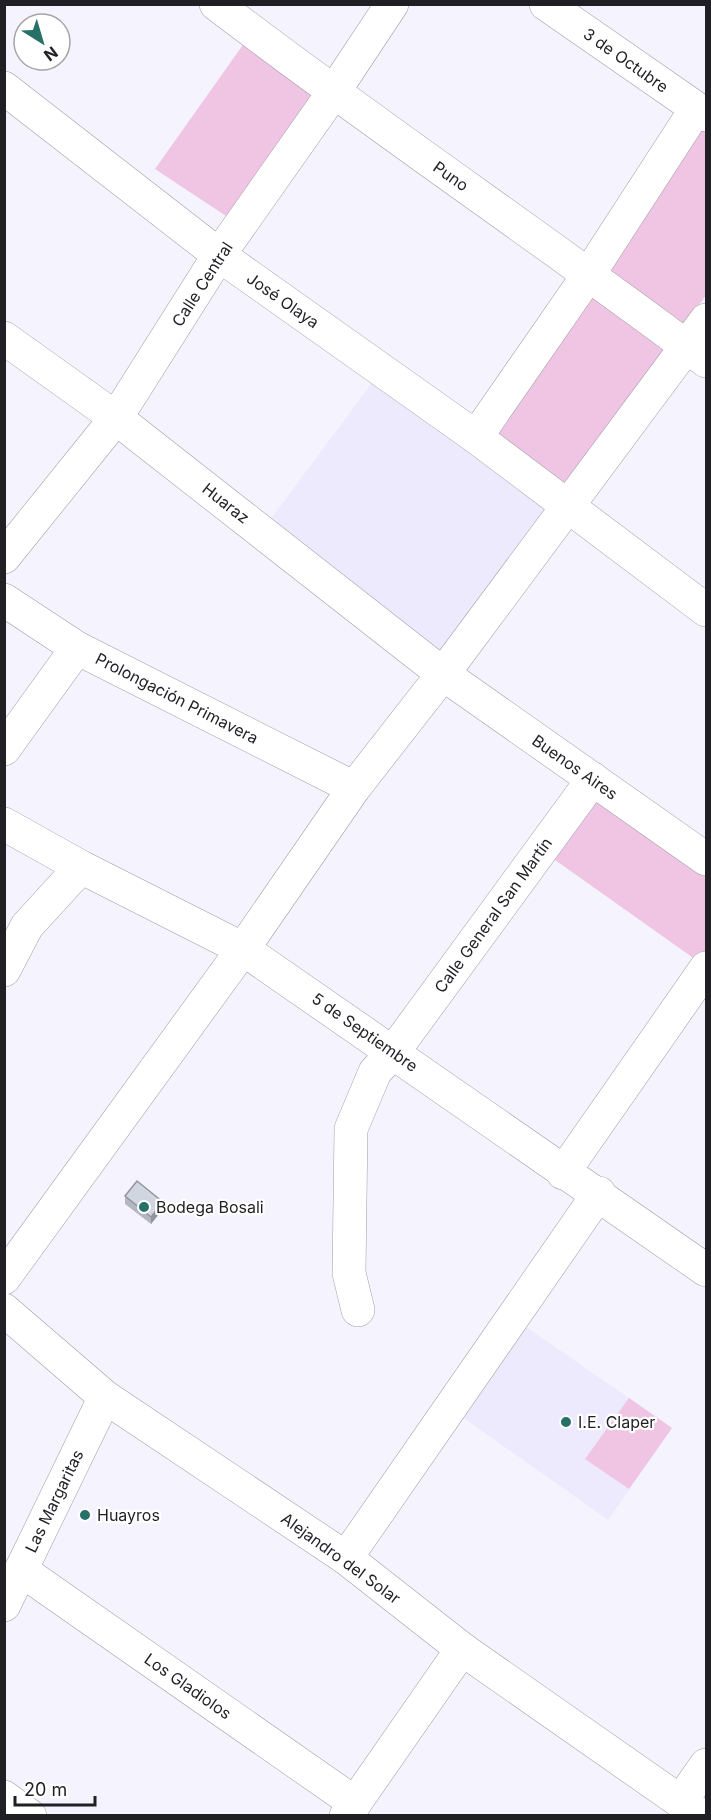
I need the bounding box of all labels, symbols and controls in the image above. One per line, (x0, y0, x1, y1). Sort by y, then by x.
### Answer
north arrow (12, 12, 72, 72)
street label: 3 de Octubre (580, 23, 672, 97)
text: N (40, 42, 62, 66)
street label: Puno (429, 157, 473, 195)
street label: Calle Central (167, 238, 237, 330)
street label: José Olaya (243, 268, 323, 332)
street label: Huaraz (198, 478, 254, 528)
street label: Prolongación Primavera (92, 648, 262, 748)
street label: Buenos Aires (528, 730, 622, 804)
street label: Calle General San Martín (430, 833, 556, 997)
street label: 5 de Septiembre (308, 988, 422, 1076)
place label: Bodega Bosali (156, 1197, 264, 1217)
marker: Bodega Bosali (137, 1200, 151, 1214)
place label: I.E. Claper (578, 1412, 655, 1432)
marker: I.E. Claper (559, 1415, 573, 1429)
street label: Las Margaritas (20, 1446, 88, 1556)
place label: Huayros (97, 1505, 160, 1525)
marker: Huayros (78, 1508, 92, 1522)
street label: Alejandro del Solar (277, 1508, 405, 1608)
street label: Los Gladiolos (141, 1649, 235, 1723)
scale bar (15, 1769, 94, 1807)
text: 20 m (24, 1779, 67, 1800)

